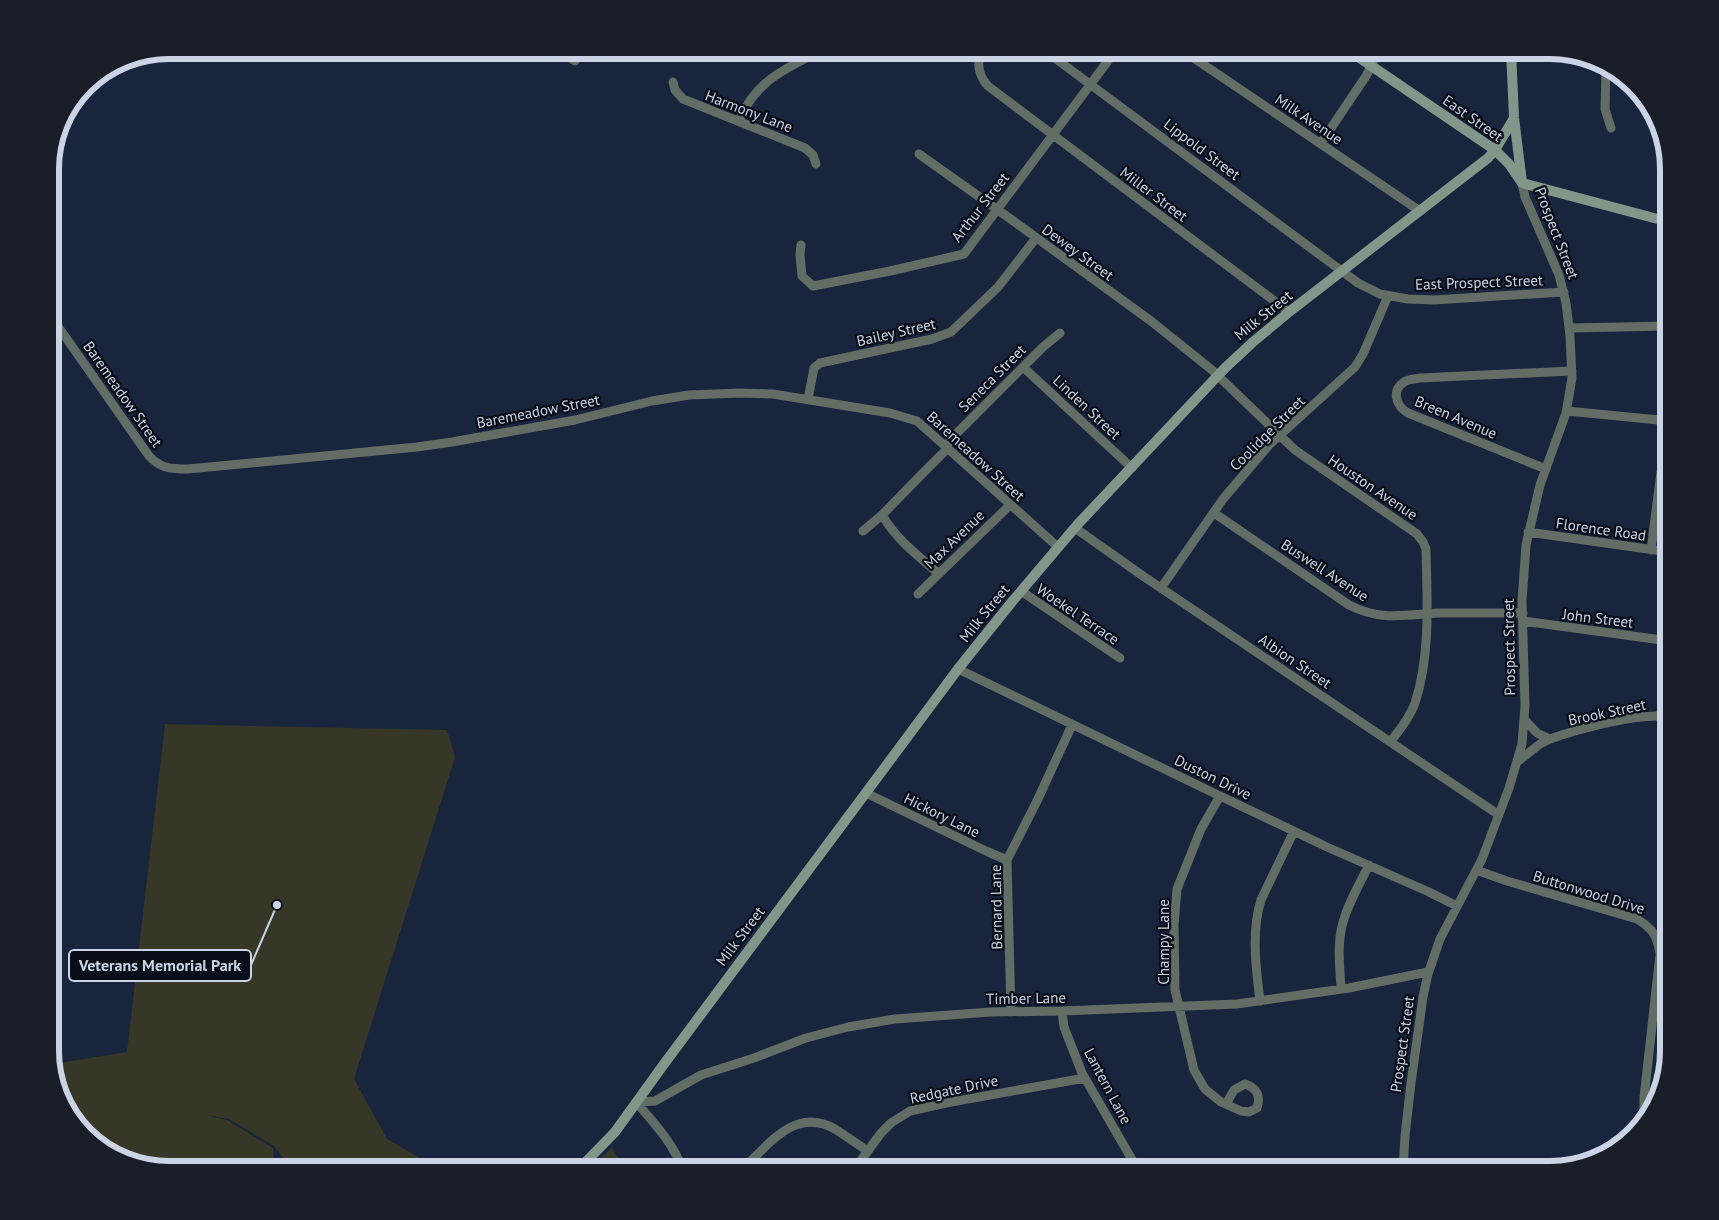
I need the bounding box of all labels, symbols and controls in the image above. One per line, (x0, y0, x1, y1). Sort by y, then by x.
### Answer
street label: Harmony Lane (703, 86, 795, 136)
street label: Milk Avenue (1272, 89, 1346, 149)
street label: East Street (1439, 90, 1507, 146)
street label: Lippold Street (1160, 114, 1244, 184)
street label: Miller Street (1116, 162, 1192, 226)
street label: Arthur Street (947, 168, 1013, 246)
street label: Prospect Street (1531, 184, 1583, 282)
street label: Dewey Street (1038, 220, 1118, 284)
street label: East Prospect Street (1415, 270, 1543, 294)
street label: Milk Street (1230, 286, 1296, 344)
street label: Bailey Street (855, 314, 937, 350)
street label: Baremeadow Street (79, 337, 167, 451)
street label: Seneca Street (954, 340, 1030, 416)
street label: Linden Street (1049, 371, 1125, 443)
street label: Baremeadow Street (475, 390, 601, 432)
street label: Coolidge Street (1225, 391, 1309, 475)
street label: Breen Avenue (1412, 391, 1500, 443)
street label: Baremeadow Street (923, 407, 1029, 505)
street label: Houston Avenue (1325, 450, 1421, 524)
street label: Max Avenue (920, 505, 988, 573)
street label: Florence Road (1555, 513, 1647, 545)
street label: Buswell Avenue (1278, 535, 1372, 605)
street label: Woekel Terrace (1033, 579, 1123, 649)
street label: Milk Street (955, 580, 1013, 646)
street label: Prospect Street (1499, 598, 1519, 696)
street label: John Street (1561, 604, 1634, 632)
street label: Albion Street (1255, 630, 1335, 692)
street label: Brook Street (1566, 694, 1648, 730)
street label: Duston Drive (1172, 750, 1254, 804)
street label: Hickory Lane (901, 788, 983, 842)
street label: Bernard Lane (986, 864, 1006, 950)
street label: Buttonwood Drive (1531, 866, 1647, 918)
street label: Champy Lane (1154, 899, 1173, 985)
street label: Milk Street (712, 903, 768, 969)
callout: Veterans Memorial Park (69, 950, 251, 981)
text: Veterans Memorial Park (78, 955, 241, 975)
street label: Timber Lane (986, 988, 1066, 1008)
street label: Prospect Street (1386, 995, 1418, 1093)
street label: Lantern Lane (1080, 1045, 1136, 1127)
street label: Redgate Drive (908, 1070, 1000, 1108)

